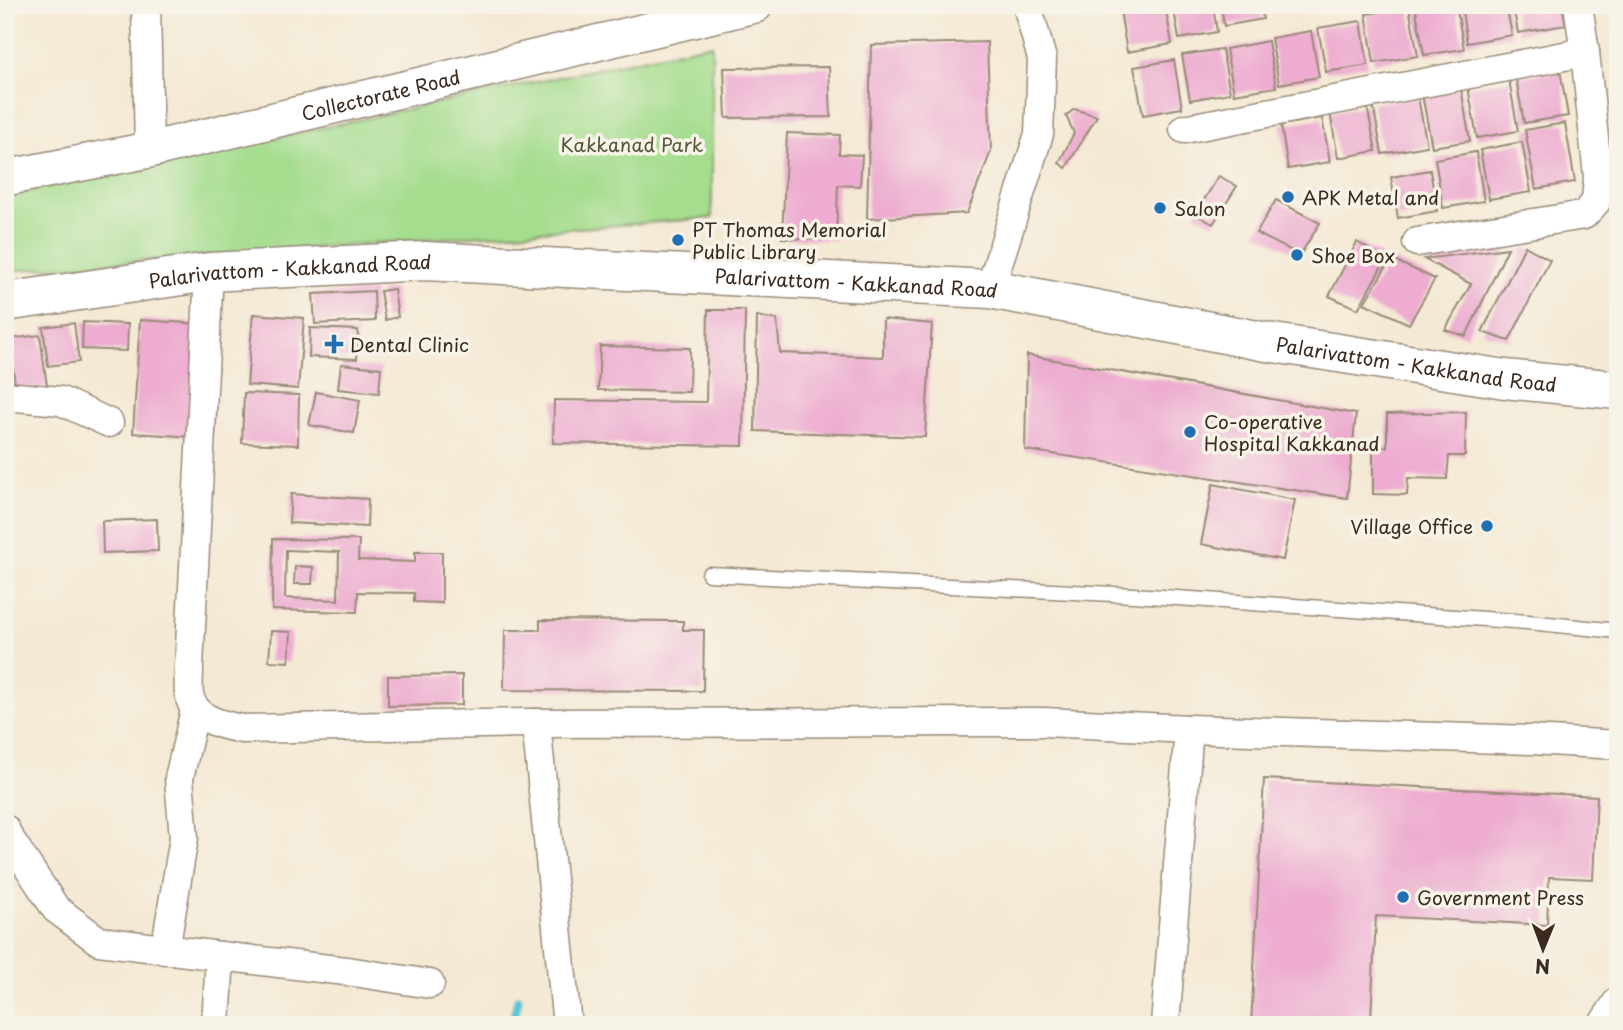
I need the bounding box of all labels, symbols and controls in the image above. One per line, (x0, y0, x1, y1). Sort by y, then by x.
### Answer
street label: Collectorate Road (298, 62, 463, 127)
park label: Kakkanad Park (561, 130, 704, 158)
place label: APK Metal and (1302, 183, 1439, 211)
marker: APK Metal and (1280, 189, 1296, 205)
place label: Salon (1174, 194, 1226, 222)
marker: Salon (1152, 200, 1168, 216)
place label: PT Thomas Memorial Public Library (692, 215, 887, 265)
marker: PT Thomas Memorial Public Library (670, 232, 686, 248)
place label: Shoe Box (1311, 241, 1395, 269)
street label: Palarivattom - Kakkanad Road (147, 247, 432, 295)
marker: Shoe Box (1289, 247, 1305, 263)
street label: Palarivattom - Kakkanad Road (714, 261, 1000, 304)
place label: Dental Clinic (350, 330, 469, 358)
street label: Palarivattom - Kakkanad Road (1274, 330, 1558, 398)
marker: Dental Clinic (324, 334, 344, 354)
place label: Co-operative Hospital Kakkanad (1204, 407, 1380, 457)
marker: Co-operative Hospital Kakkanad (1182, 424, 1198, 440)
place label: Village Office (1350, 512, 1473, 540)
marker: Village Office (1479, 518, 1495, 534)
place label: Government Press (1417, 883, 1584, 911)
marker: Government Press (1395, 889, 1411, 905)
north arrow (1508, 914, 1578, 984)
text: N (1535, 953, 1550, 981)

